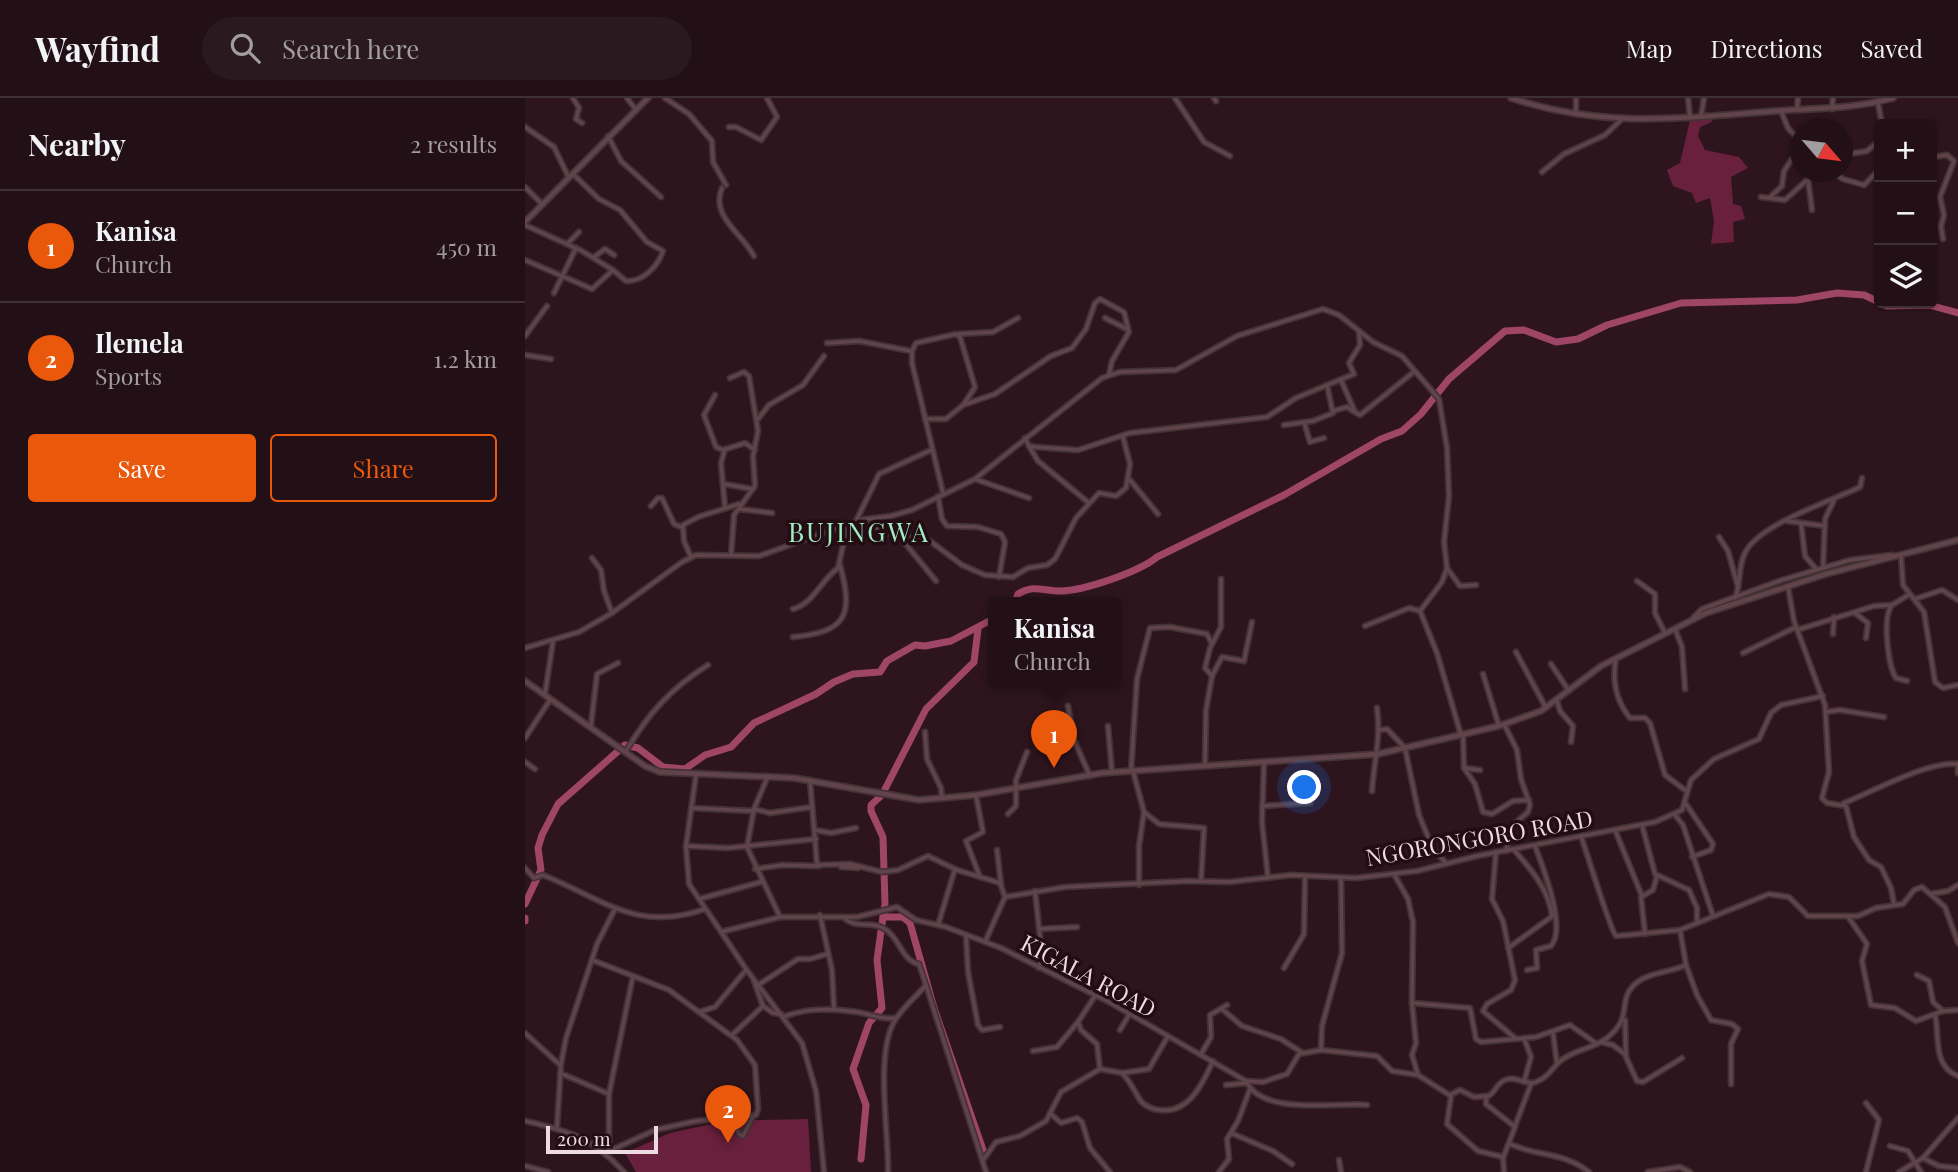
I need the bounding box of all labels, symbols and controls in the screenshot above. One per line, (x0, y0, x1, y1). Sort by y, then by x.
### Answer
search box (202, 17, 692, 80)
text: Wayfind (35, 26, 160, 70)
icon: search (226, 29, 264, 67)
text: Search here (282, 31, 419, 66)
text: Map (1626, 32, 1672, 64)
text: Directions (1710, 32, 1823, 64)
text: Saved (1861, 32, 1923, 64)
north arrow (1790, 119, 1853, 182)
map controls (1874, 119, 1937, 308)
button: + (1874, 119, 1937, 182)
text: Nearby (28, 124, 126, 164)
text: 2 results (410, 128, 497, 159)
button: − (1874, 182, 1937, 245)
text: Kanisa (95, 213, 177, 248)
text: 1 (47, 231, 55, 262)
text: 450 m (436, 231, 497, 262)
button: layers (1874, 245, 1937, 308)
text: Church (95, 248, 172, 279)
text: Ilemela (95, 325, 184, 360)
text: 2 (45, 343, 57, 374)
text: 1.2 km (434, 343, 497, 374)
text: Sports (95, 360, 162, 391)
button: Save (28, 434, 256, 502)
button: Share (270, 434, 497, 502)
district label: BUJINGWA (788, 514, 930, 549)
popup (988, 597, 1121, 688)
text: Kanisa (1014, 610, 1095, 645)
text: Church (1014, 645, 1091, 676)
pin: 1 (1031, 710, 1077, 768)
your location (1287, 770, 1321, 804)
street label: NGORONGORO ROAD (1363, 802, 1595, 872)
street label: KIGALA ROAD (1016, 926, 1162, 1024)
pin: 2 (705, 1085, 751, 1143)
scale bar (546, 1123, 658, 1155)
text: 200 m (557, 1125, 611, 1151)

